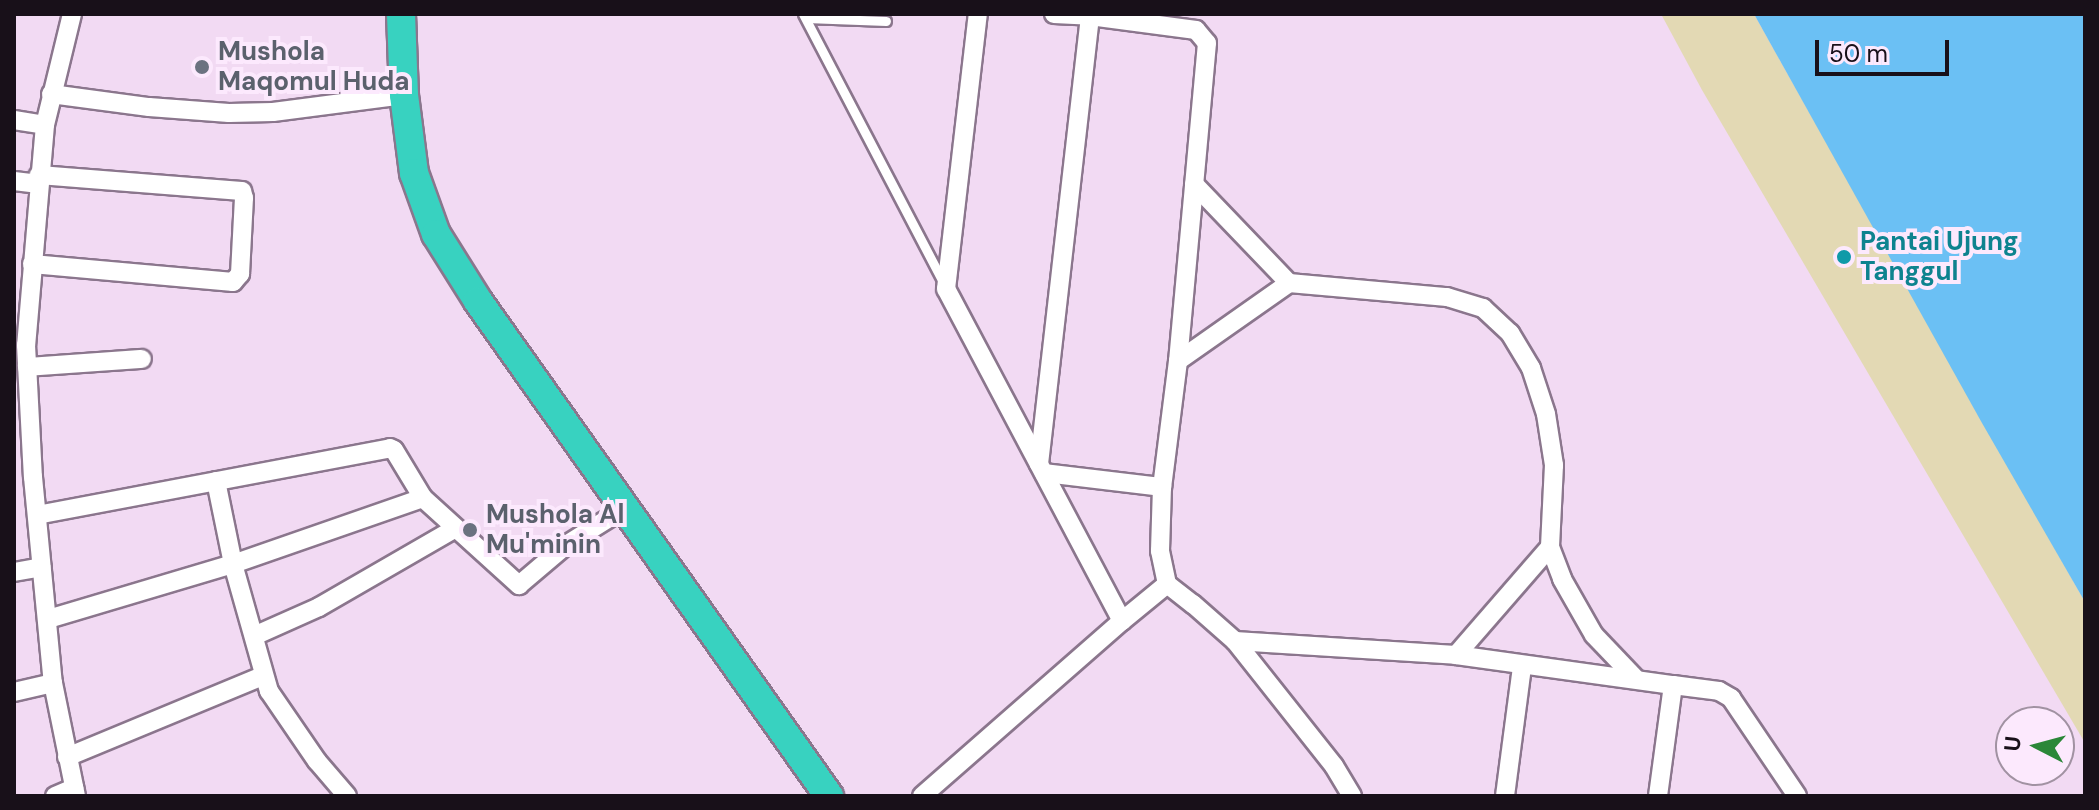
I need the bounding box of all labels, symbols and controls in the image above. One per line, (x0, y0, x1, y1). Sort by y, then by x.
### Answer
scale bar (1819, 24, 1953, 74)
place label: Mushola Maqomul Huda (218, 36, 410, 98)
text: 50 m (1829, 38, 1888, 69)
marker: Mushola Maqomul Huda (193, 58, 211, 76)
place label: Pantai Ujung Tanggul (1860, 226, 2019, 288)
marker: Pantai Ujung Tanggul (1835, 248, 1853, 266)
place label: Mushola Al Mu'minin (486, 499, 624, 560)
marker: Mushola Al Mu'minin (461, 521, 479, 539)
north arrow (1995, 706, 2075, 786)
text: U (1997, 735, 2028, 753)

